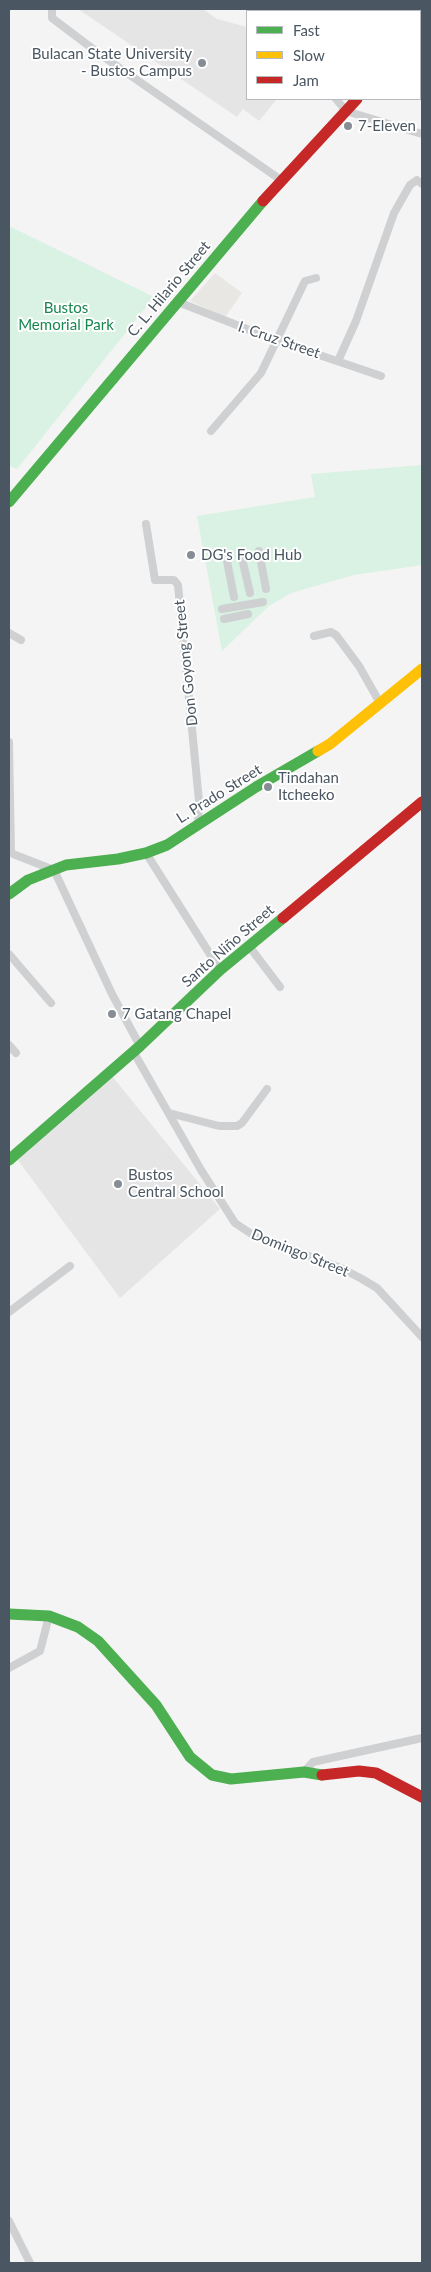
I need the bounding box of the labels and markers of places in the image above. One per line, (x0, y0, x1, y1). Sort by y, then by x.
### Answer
place label: Bulacan State University - Bustos Campus (32, 45, 192, 80)
marker: Bulacan State University - Bustos Campus (196, 57, 208, 69)
place label: 7-Eleven (358, 117, 416, 135)
marker: 7-Eleven (342, 120, 354, 132)
place label: DG's Food Hub (201, 546, 302, 564)
marker: DG's Food Hub (185, 549, 197, 561)
place label: Tindahan Itcheeko (278, 769, 339, 804)
marker: Tindahan Itcheeko (262, 781, 274, 793)
place label: 7 Gatang Chapel (122, 1005, 231, 1023)
marker: 7 Gatang Chapel (106, 1008, 118, 1020)
place label: Bustos Central School (128, 1166, 224, 1201)
marker: Bustos Central School (112, 1178, 124, 1190)

